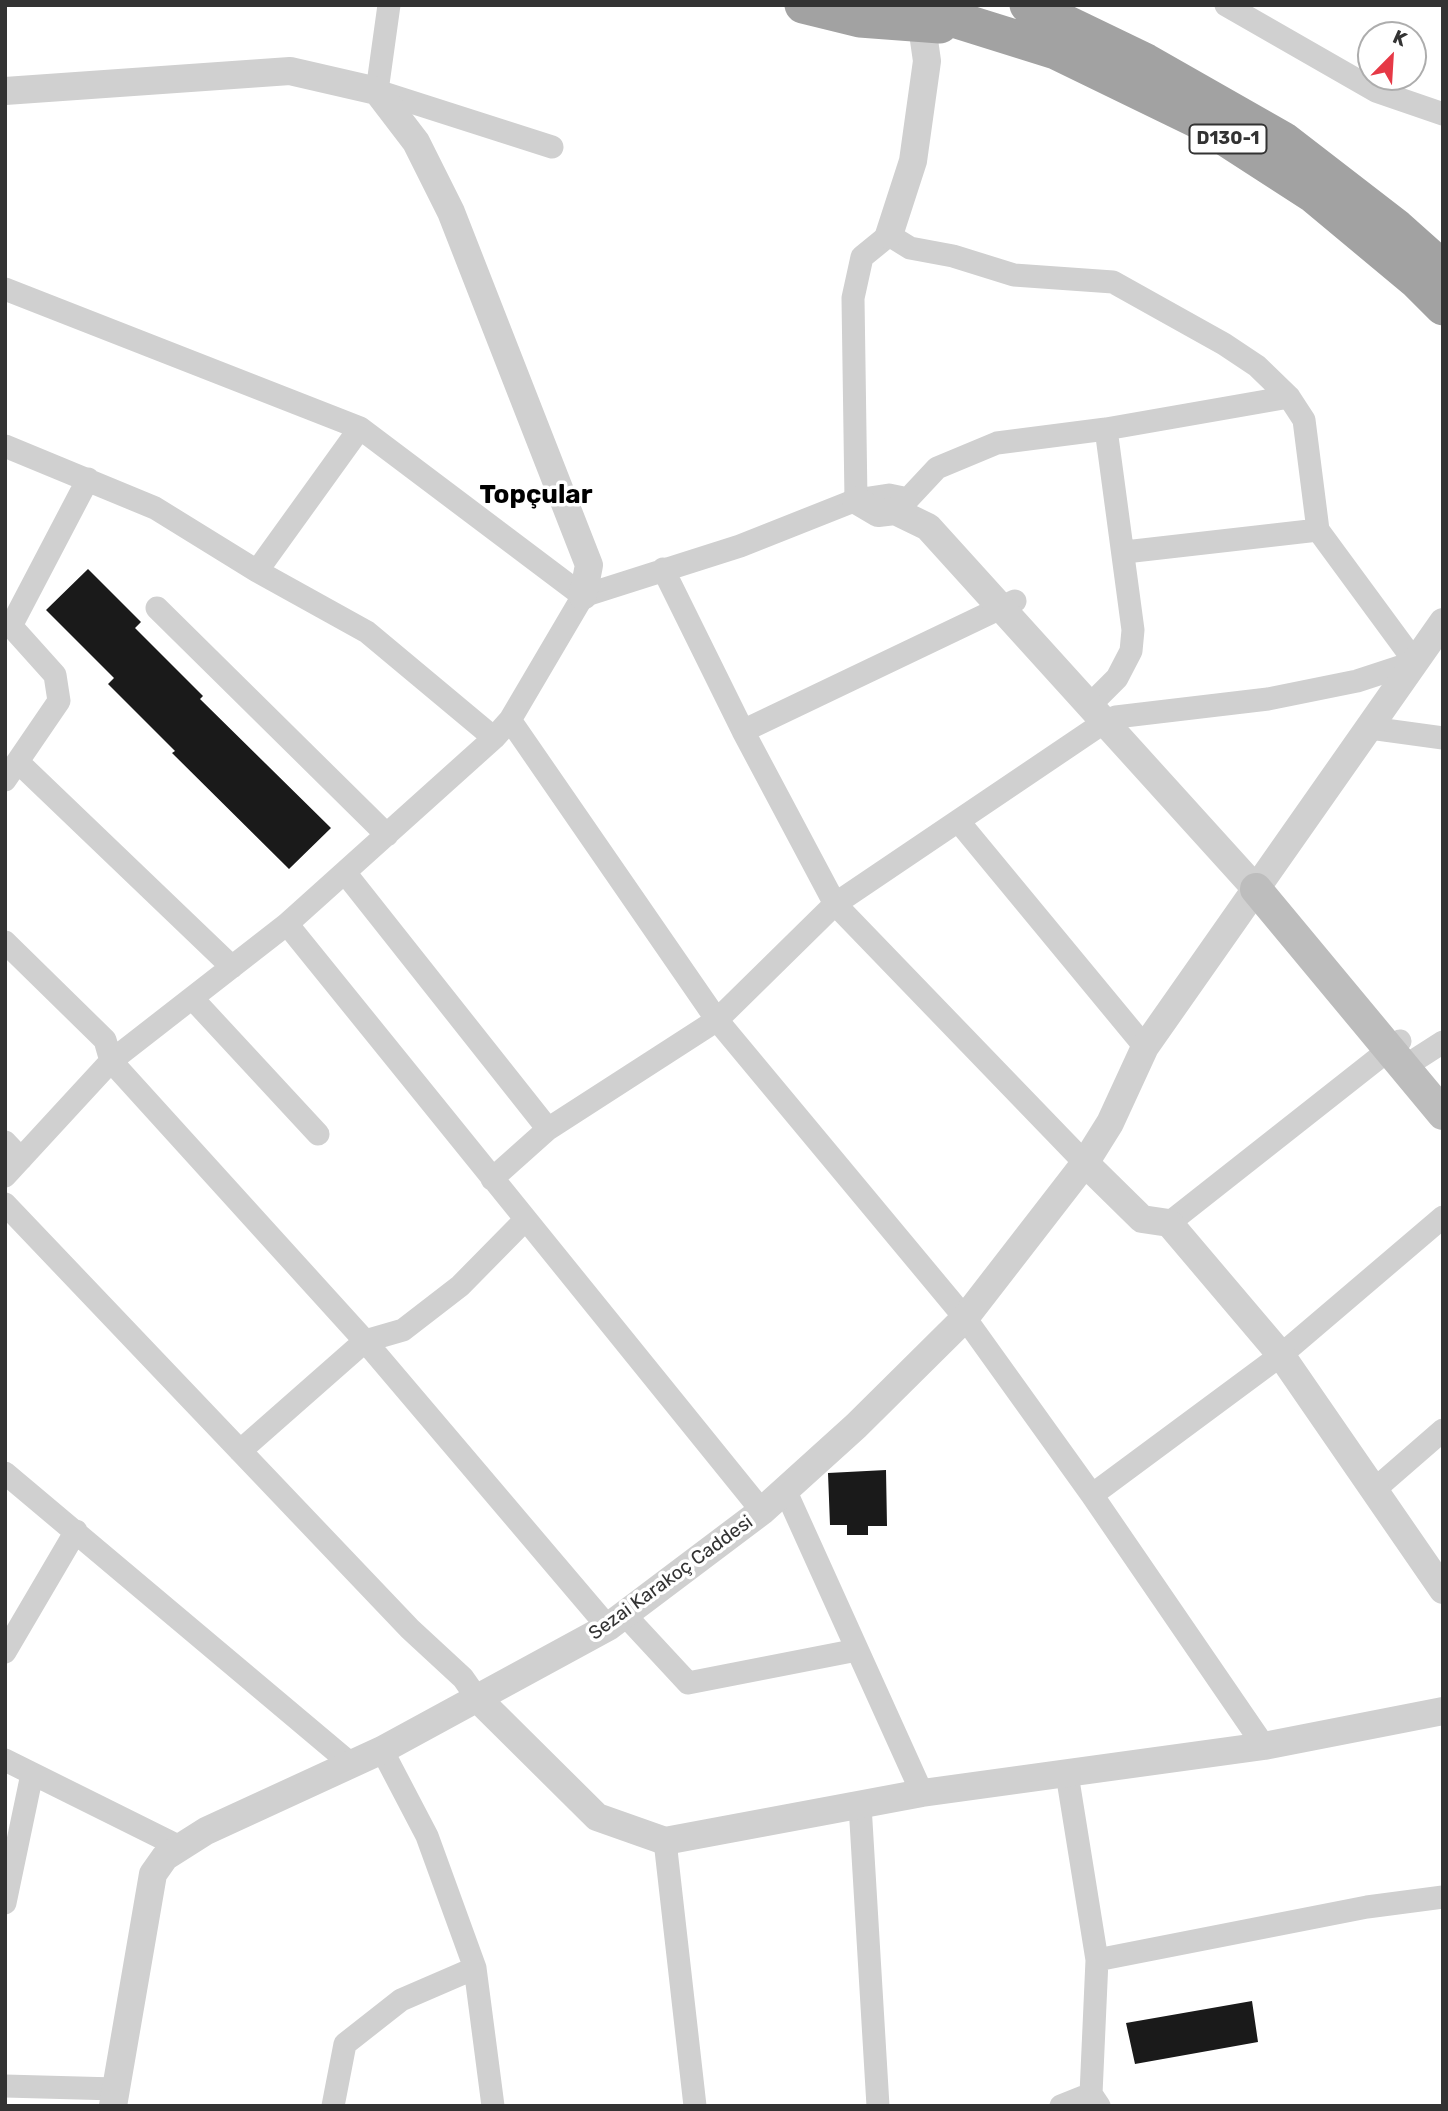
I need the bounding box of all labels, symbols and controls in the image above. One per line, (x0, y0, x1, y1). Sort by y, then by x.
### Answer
north arrow (1357, 21, 1427, 91)
text: K (1389, 25, 1410, 51)
road number: D130-1 (1190, 124, 1266, 154)
district label: Topçular (480, 479, 592, 511)
street label: Sezai Karakoç Caddesi (585, 1511, 757, 1645)

